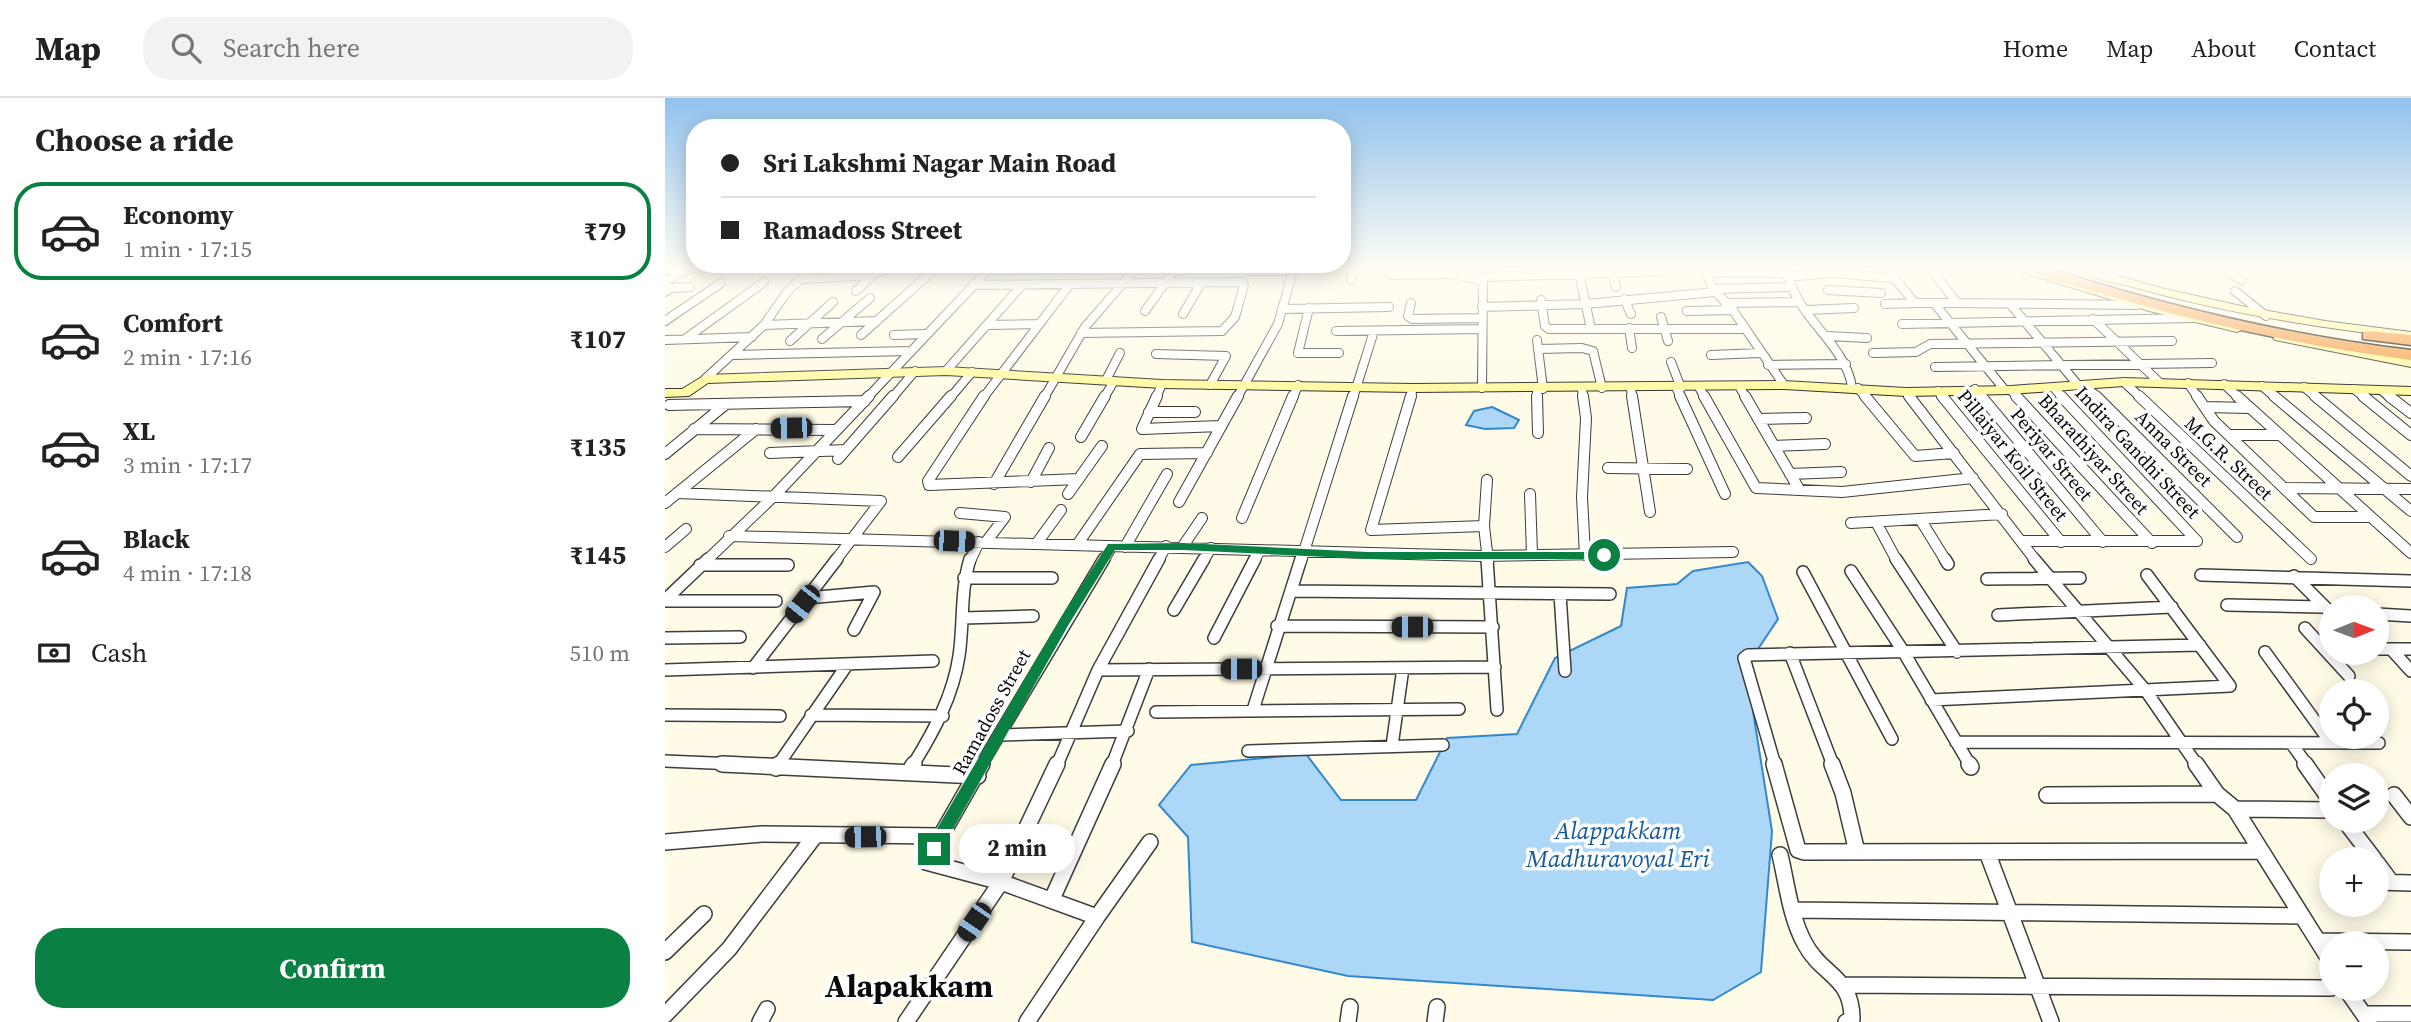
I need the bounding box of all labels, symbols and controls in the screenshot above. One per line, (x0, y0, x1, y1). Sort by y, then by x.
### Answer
search box (143, 17, 633, 80)
text: Map (35, 26, 101, 71)
icon: search (167, 29, 205, 67)
text: Search here (223, 30, 360, 66)
text: Home (2003, 32, 2068, 65)
text: Map (2106, 32, 2153, 65)
text: About (2191, 32, 2256, 65)
text: Contact (2294, 32, 2376, 65)
text: Choose a ride (35, 118, 234, 162)
text: Sri Lakshmi Nagar Main Road (763, 145, 1116, 181)
text: Economy (123, 197, 234, 233)
icon: car (39, 200, 102, 263)
text: Ramadoss Street (763, 212, 962, 248)
text: ₹79 (584, 213, 626, 249)
text: 1 min · 17:15 (123, 233, 252, 265)
text: Comfort (123, 305, 223, 341)
icon: car (39, 308, 102, 371)
text: ₹107 (570, 321, 626, 357)
text: 2 min · 17:16 (123, 341, 252, 373)
street label: Indira Gandhi Street (2070, 380, 2207, 524)
street label: Pillaiyar Koil Street (1952, 384, 2075, 527)
street label: Bharathiyar Street (2033, 388, 2156, 520)
street label: Periyar Street (2005, 402, 2099, 507)
street label: Anna Street (2130, 404, 2219, 493)
street label: M.G.R. Street (2179, 410, 2279, 506)
text: XL (123, 413, 155, 449)
icon: car (39, 416, 102, 479)
car (770, 417, 813, 439)
text: ₹135 (570, 429, 626, 465)
text: 3 min · 17:17 (123, 449, 252, 481)
text: Black (123, 521, 190, 557)
icon: car (39, 524, 102, 587)
car (933, 530, 976, 552)
text: ₹145 (570, 537, 626, 573)
route start (1588, 539, 1620, 571)
text: 4 min · 17:18 (123, 557, 252, 589)
car (781, 581, 824, 627)
north arrow (2319, 595, 2389, 665)
map controls (2319, 595, 2389, 1001)
car (1392, 617, 1434, 638)
icon: cash (35, 634, 73, 672)
text: Cash (91, 635, 147, 671)
text: 510 m (569, 637, 630, 669)
street label: Ramadoss Street (946, 644, 1037, 780)
car (1221, 659, 1263, 680)
button: locate (2319, 679, 2389, 749)
button: layers (2319, 763, 2389, 833)
water label: Alappakkam Madhuravoyal Eri (1525, 814, 1711, 875)
callout: 2 min (959, 824, 1074, 874)
car (844, 826, 887, 848)
text: 2 min (987, 832, 1047, 864)
route end (918, 833, 950, 865)
button: + (2319, 847, 2389, 917)
car (954, 899, 995, 945)
button: Confirm (35, 928, 630, 1008)
button: − (2319, 931, 2389, 1001)
district label: Alapakkam (825, 964, 993, 1008)

